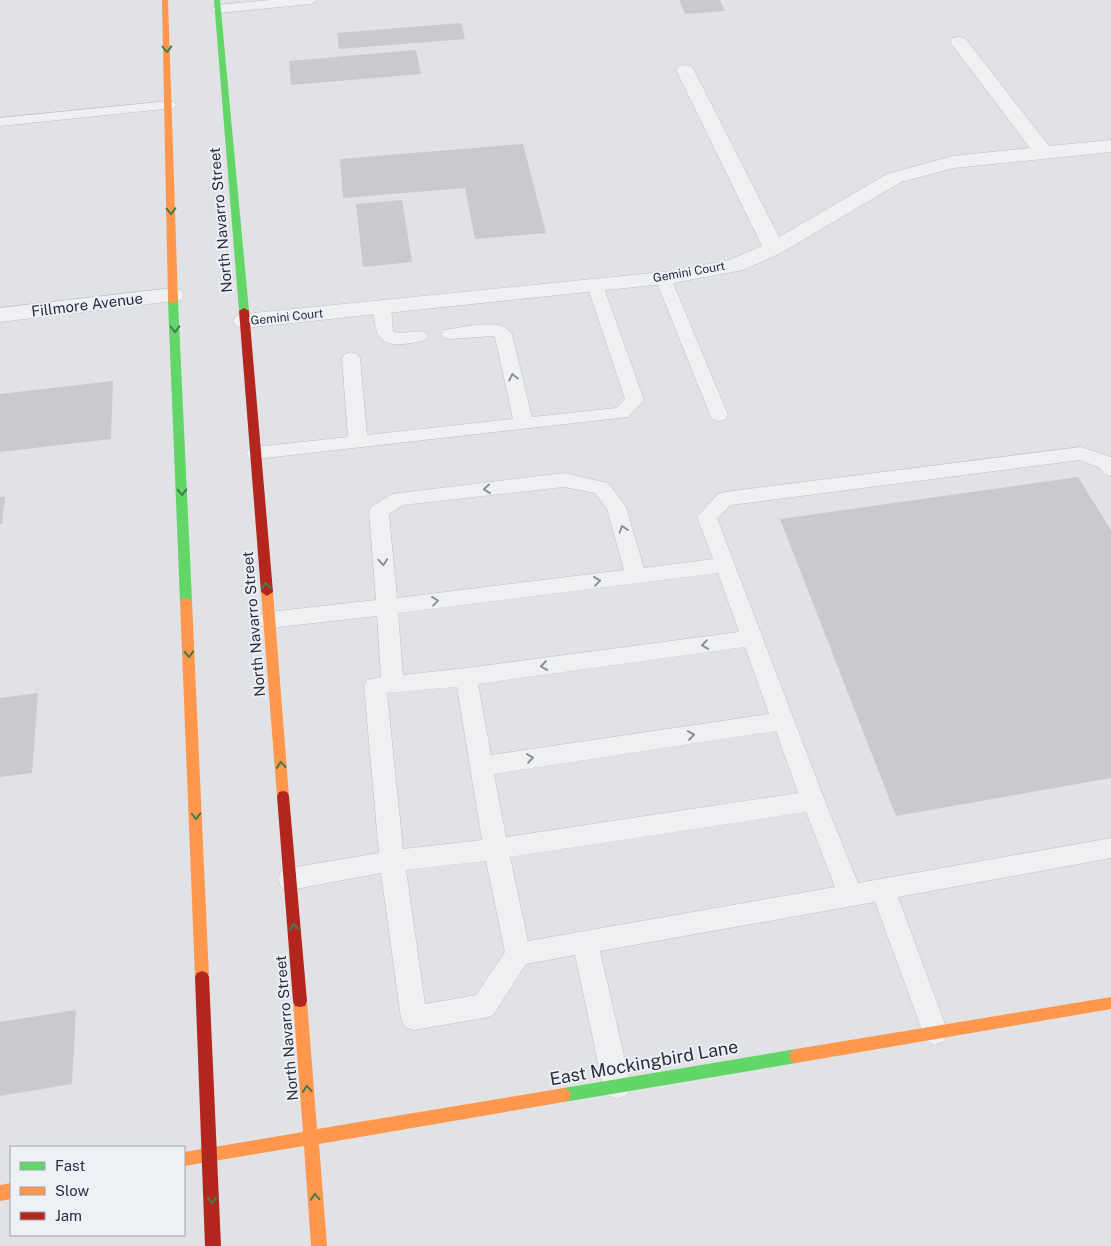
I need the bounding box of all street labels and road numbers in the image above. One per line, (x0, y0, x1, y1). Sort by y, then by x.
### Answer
street label: North Navarro Street (206, 146, 235, 293)
street label: Gemini Court (652, 259, 727, 285)
street label: Fillmore Avenue (30, 289, 144, 320)
street label: Gemini Court (250, 306, 324, 328)
street label: North Navarro Street (239, 550, 268, 697)
street label: North Navarro Street (272, 954, 301, 1101)
street label: East Mockingbird Lane (548, 1036, 740, 1089)

